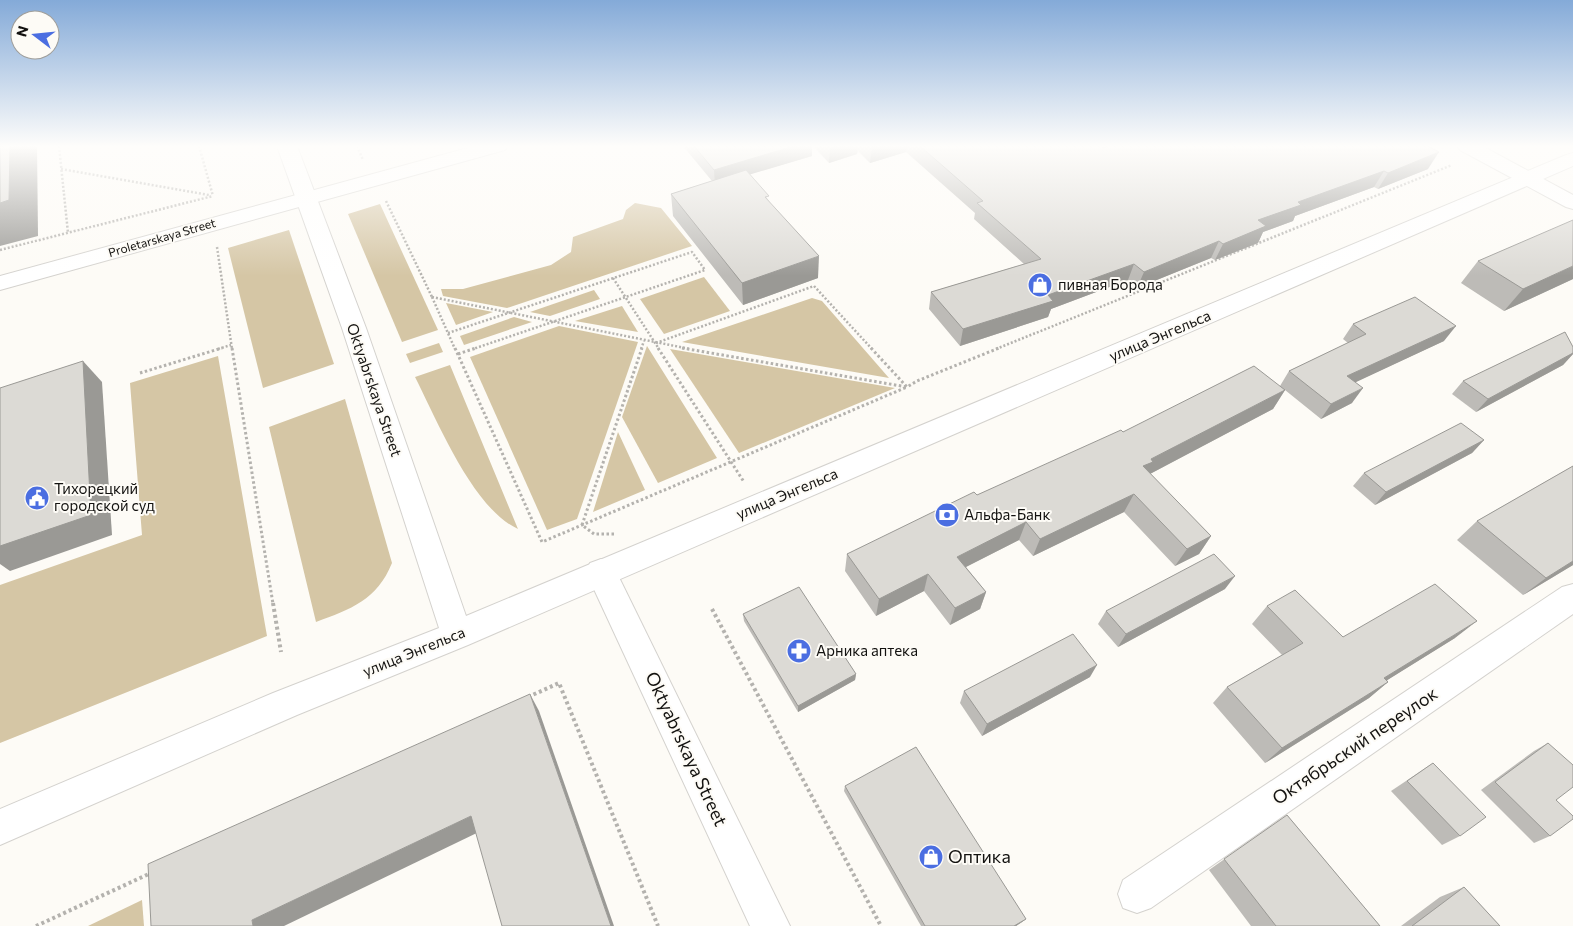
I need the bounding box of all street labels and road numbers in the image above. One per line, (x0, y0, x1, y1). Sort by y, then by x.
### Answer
street label: Proletarskaya Street (106, 215, 217, 259)
street label: улица Энгельса (1106, 306, 1213, 365)
street label: Oktyabrskaya Street (344, 321, 406, 459)
street label: улица Энгельса (733, 464, 840, 523)
street label: улица Энгельса (360, 622, 467, 680)
street label: Oktyabrskaya Street (641, 668, 732, 829)
street label: Октябрьский переулок (1268, 681, 1442, 809)

